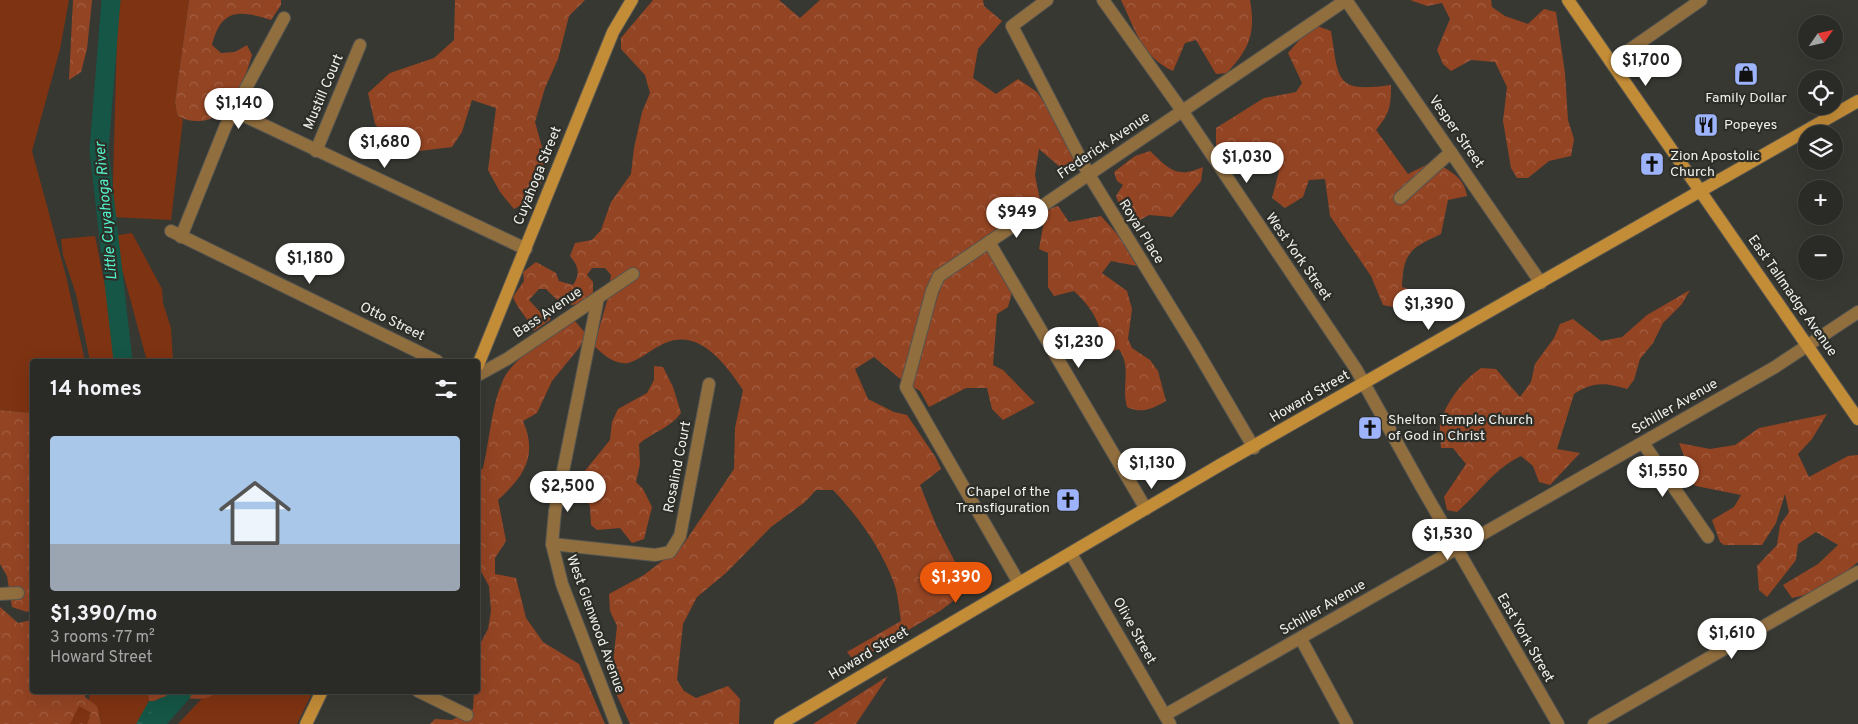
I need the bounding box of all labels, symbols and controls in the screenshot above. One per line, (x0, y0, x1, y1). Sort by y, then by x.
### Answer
north arrow (1798, 15, 1842, 60)
map controls (1798, 15, 1843, 280)
pin: $1,700 (1605, 44, 1687, 87)
text: $1,700 (1622, 51, 1670, 71)
street label: Mustill Court (300, 52, 348, 132)
shop icon: Family Dollar (1733, 61, 1759, 87)
button: locate (1798, 70, 1843, 115)
pin: $1,140 (198, 88, 280, 130)
place label: Family Dollar (1705, 90, 1787, 107)
street label: Vesper Street (1425, 92, 1487, 172)
text: $1,140 (215, 94, 263, 114)
street label: Frederick Avenue (1054, 109, 1154, 183)
restaurant icon: Popeyes (1693, 112, 1719, 138)
place label: Popeyes (1724, 117, 1777, 134)
street label: Cuyahoga Street (510, 124, 566, 228)
button: layers (1798, 125, 1843, 170)
pin: $1,680 (344, 126, 426, 169)
text: $1,680 (360, 133, 410, 153)
water label: Little Cuyahoga River (91, 140, 123, 281)
pin: $1,030 (1206, 142, 1288, 184)
text: $1,030 (1222, 148, 1272, 168)
place label: Zion Apostolic Church (1670, 148, 1760, 181)
church icon: Zion Apostolic Church (1639, 151, 1665, 177)
button: + (1798, 180, 1843, 225)
pin: $949 (987, 196, 1047, 239)
street label: Royal Place (1114, 197, 1168, 267)
text: $949 (997, 203, 1037, 223)
street label: West York Street (1261, 210, 1335, 304)
street label: East Tallmadge Avenue (1744, 232, 1840, 360)
button: − (1798, 235, 1843, 280)
pin: $1,180 (269, 242, 351, 285)
text: $1,180 (287, 249, 333, 269)
street label: Bass Avenue (510, 284, 586, 342)
pin: $1,390 (1388, 288, 1470, 331)
text: $1,390 (1404, 295, 1454, 315)
street label: Otto Street (357, 299, 427, 345)
pin: $1,230 (1038, 326, 1120, 369)
text: $1,230 (1054, 333, 1104, 353)
street label: Howard Street (1267, 367, 1353, 427)
icon: filters (432, 375, 460, 403)
street label: Schiller Avenue (1629, 375, 1721, 439)
text: 14 homes (50, 376, 142, 403)
place label: Shelton Temple Church of God in Christ (1388, 412, 1533, 445)
church icon: Shelton Temple Church of God in Christ (1357, 415, 1383, 441)
street label: Rosalind Court (661, 420, 695, 514)
pin: $1,130 (1111, 448, 1193, 490)
text: $1,130 (1129, 454, 1175, 474)
pin: $1,550 (1622, 456, 1704, 498)
text: $1,550 (1638, 462, 1688, 482)
icon: home (210, 468, 300, 558)
pin: $2,500 (527, 470, 609, 513)
text: $2,500 (541, 477, 595, 497)
place label: Chapel of the Transfiguration (955, 484, 1050, 517)
church icon: Chapel of the Transfiguration (1055, 487, 1081, 513)
pin: $1,530 (1407, 518, 1489, 561)
text: $1,530 (1423, 525, 1473, 545)
street label: West Glenwood Avenue (562, 553, 628, 695)
pin: $1,390 (915, 562, 997, 604)
text: $1,390 (931, 568, 981, 588)
street label: Schiller Avenue (1277, 576, 1369, 640)
street label: East York Street (1493, 590, 1557, 686)
street label: Olive Street (1109, 595, 1159, 667)
text: $1,390/mo (50, 601, 157, 628)
pin: $1,610 (1691, 618, 1773, 660)
street label: Howard Street (826, 624, 912, 684)
text: $1,610 (1709, 624, 1755, 644)
text: 3 rooms · 77 m² (50, 628, 155, 648)
text: Howard Street (50, 648, 153, 668)

